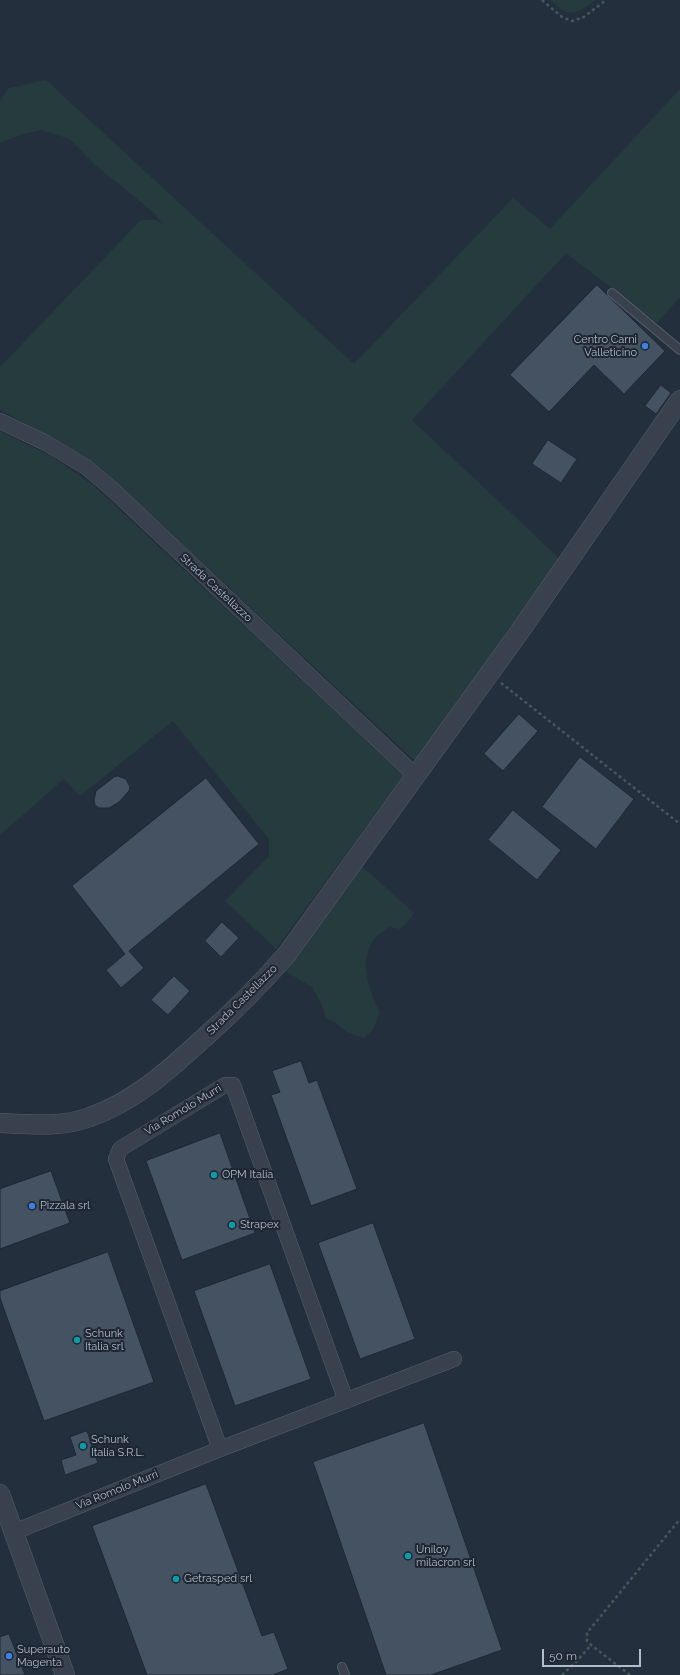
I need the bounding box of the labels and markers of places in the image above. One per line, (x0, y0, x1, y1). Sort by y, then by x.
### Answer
place label: Centro Carni Valleticino (574, 333, 637, 359)
marker: Centro Carni Valleticino (640, 341, 650, 351)
place label: OPM Italia (222, 1168, 273, 1182)
marker: OPM Italia (209, 1170, 219, 1180)
place label: Pizzala srl (40, 1199, 90, 1213)
marker: Pizzala srl (27, 1201, 37, 1211)
place label: Strapex (240, 1218, 279, 1232)
marker: Strapex (227, 1220, 237, 1230)
place label: Schunk Italia srl (85, 1327, 124, 1353)
marker: Schunk Italia srl (72, 1335, 82, 1345)
place label: Schunk Italia S.R.L. (91, 1433, 144, 1459)
marker: Schunk Italia S.R.L. (78, 1441, 88, 1451)
place label: Uniloy milacron srl (416, 1543, 475, 1569)
marker: Uniloy milacron srl (403, 1551, 413, 1561)
place label: Getrasped srl (184, 1572, 252, 1586)
marker: Getrasped srl (171, 1574, 181, 1584)
place label: Superauto Magenta (17, 1643, 70, 1669)
marker: Superauto Magenta (4, 1651, 14, 1661)

